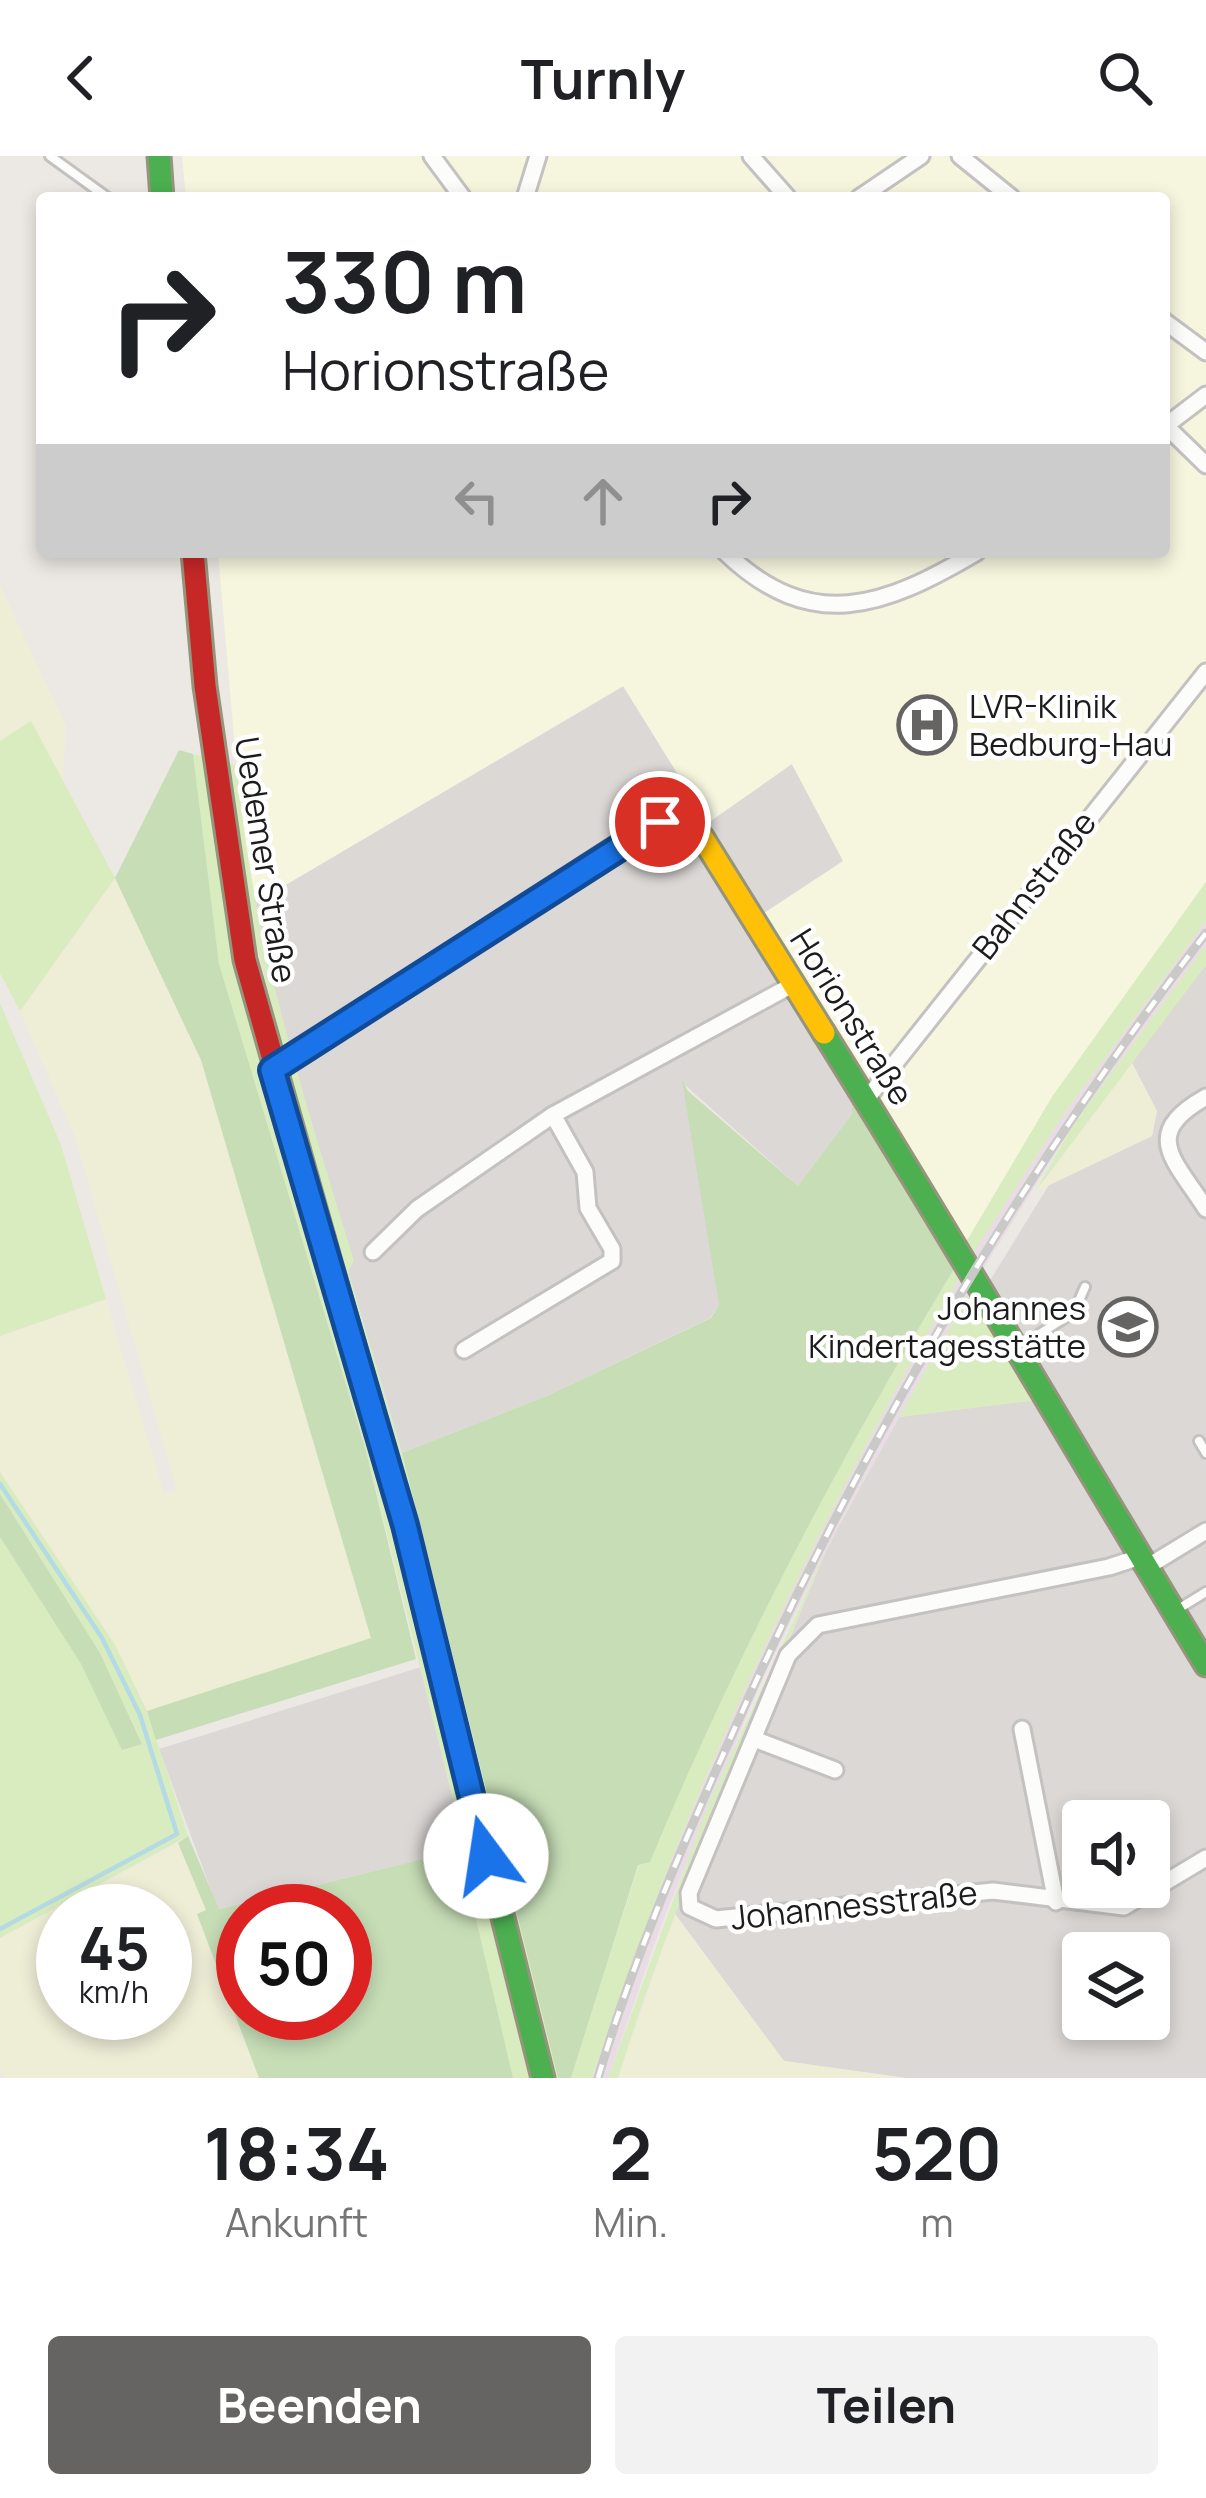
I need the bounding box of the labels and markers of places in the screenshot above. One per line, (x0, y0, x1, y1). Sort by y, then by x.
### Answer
place label: LVR-Klinik Bedburg-Hau (969, 683, 1172, 766)
hospital icon: LVR-Klinik Bedburg-Hau (896, 694, 958, 756)
pin (609, 771, 711, 873)
place label: Johannes Kindertagesstätte (808, 1285, 1086, 1368)
school or university icon: Johannes Kindertagesstätte (1097, 1296, 1159, 1358)

